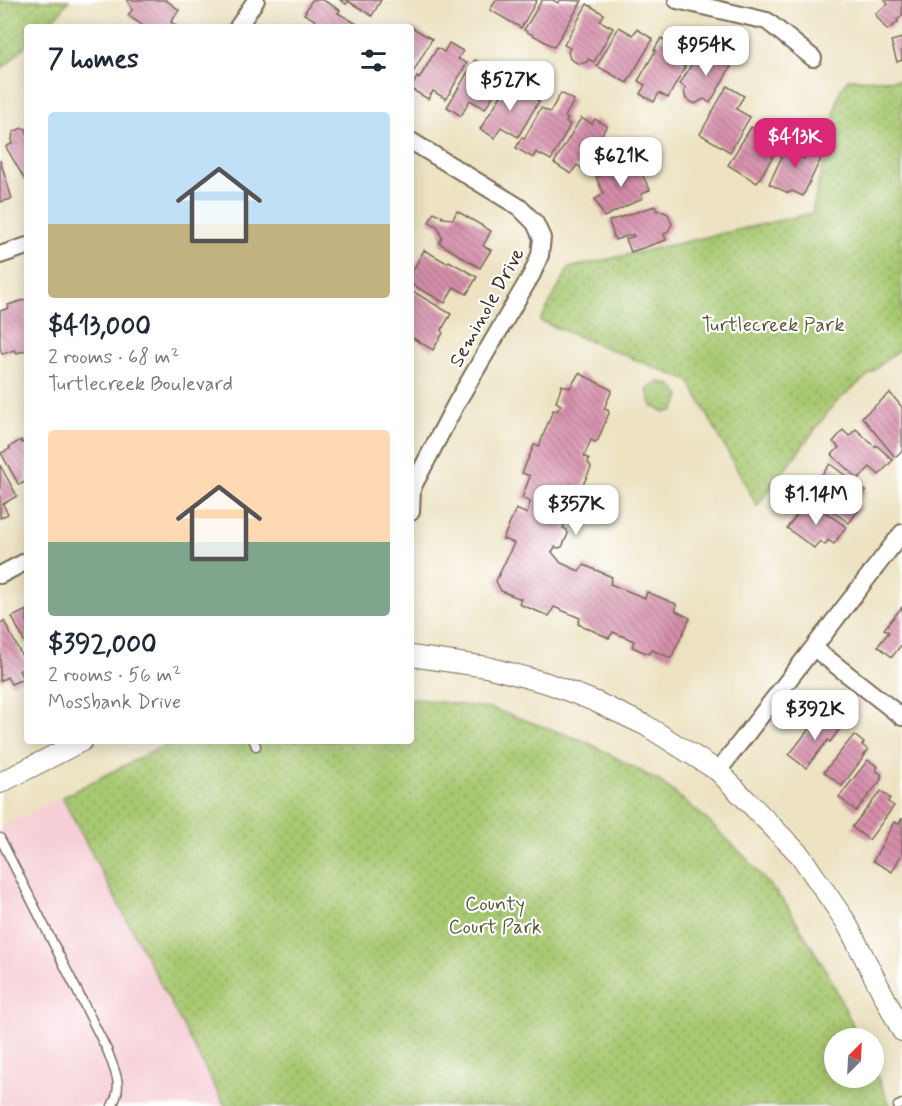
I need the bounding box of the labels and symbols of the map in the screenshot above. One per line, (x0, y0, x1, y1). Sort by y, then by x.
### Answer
pin: $954K (664, 26, 748, 77)
pin: $527K (468, 61, 552, 112)
pin: $413K (753, 118, 837, 169)
pin: $621K (579, 137, 663, 188)
street label: Seminole Drive (443, 243, 531, 372)
park label: Turtlecreek Park (701, 312, 845, 339)
pin: $1.14M (767, 475, 865, 526)
pin: $357K (534, 485, 618, 536)
pin: $392K (773, 690, 857, 741)
park label: County Court Park (448, 891, 542, 941)
north arrow (824, 1028, 884, 1088)

